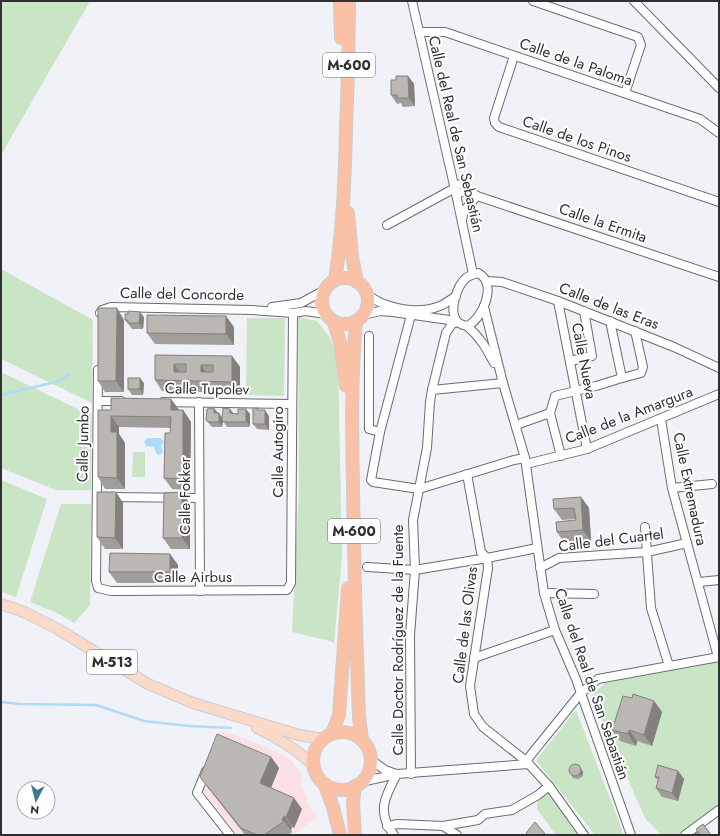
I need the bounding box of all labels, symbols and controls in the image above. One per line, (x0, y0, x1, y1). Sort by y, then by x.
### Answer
street label: Calle de la Paloma (517, 32, 635, 92)
street label: Calle del Real de San Sebastián (423, 34, 489, 234)
road number: M-600 (323, 53, 375, 77)
street label: Calle de los Pinos (520, 110, 634, 168)
street label: Calle la Ermita (556, 198, 650, 248)
street label: Calle de las Eras (556, 277, 662, 335)
street label: Calle del Concorde (120, 282, 244, 306)
street label: Calle Nueva (566, 321, 602, 401)
street label: Calle Tupolev (165, 377, 250, 401)
street label: Calle de la Amargura (562, 381, 696, 449)
street label: Calle Jumbo (71, 406, 95, 482)
street label: Calle Autogiro (267, 406, 289, 498)
street label: Calle Extremadura (667, 430, 713, 548)
street label: Calle Fokker (174, 456, 196, 535)
road number: M-600 (328, 519, 380, 543)
street label: Calle del Cuartel (557, 523, 665, 557)
street label: Calle Doctor Rodríguez de la Fuente (387, 524, 409, 756)
street label: Calle de las Olivas (447, 565, 483, 685)
street label: Calle Airbus (154, 566, 232, 588)
street label: Calle del Real de San Sebastián (549, 585, 635, 783)
road number: M-513 (87, 650, 137, 674)
north arrow (16, 780, 56, 820)
text: N (29, 801, 40, 818)

